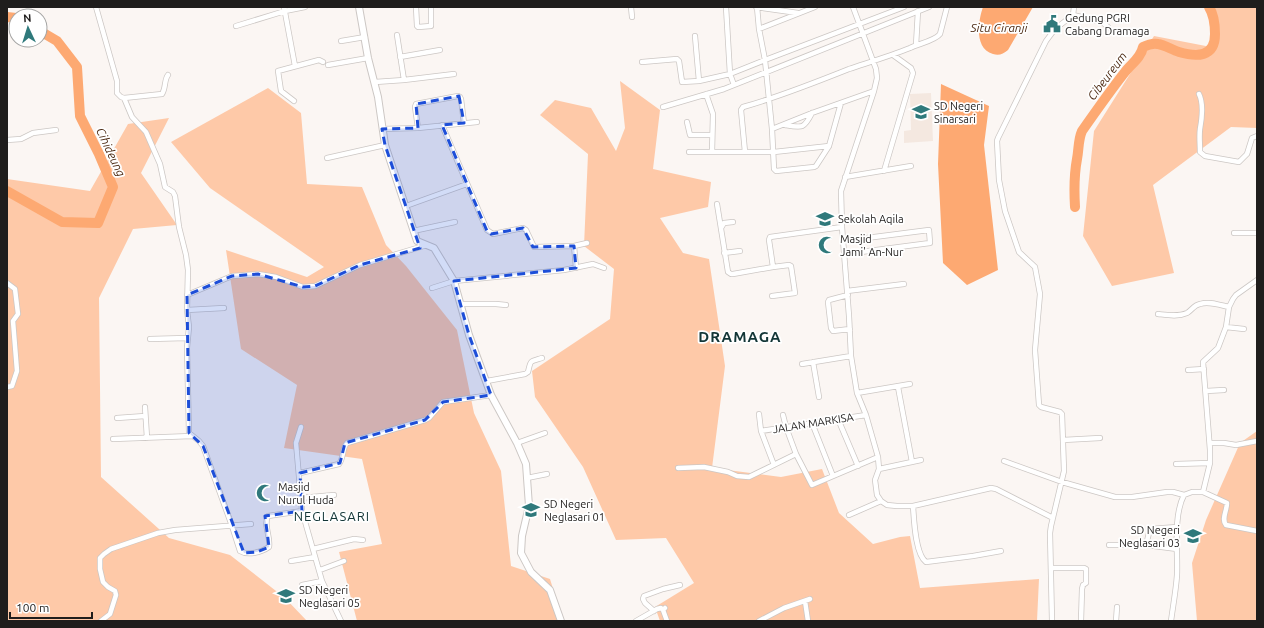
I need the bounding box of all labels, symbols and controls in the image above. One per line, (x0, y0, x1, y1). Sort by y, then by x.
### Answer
north arrow (8, 8, 48, 48)
text: N (23, 12, 32, 24)
place label: Gedung PGRI Cabang Dramaga (1065, 12, 1149, 37)
public building icon: Gedung PGRI Cabang Dramaga (1042, 14, 1062, 34)
water label: Situ Ciranji (969, 21, 1029, 34)
water label: Cibeureum (1085, 49, 1129, 103)
place label: SD Negeri Sinarsari (934, 100, 983, 125)
school or university icon: SD Negeri Sinarsari (911, 102, 931, 122)
water label: Cihideung (94, 125, 128, 179)
school or university icon: Sekolah Aqila (815, 209, 835, 229)
place label: Sekolah Aqila (838, 213, 904, 225)
place label: Masjid Jami' An-Nur (840, 233, 904, 258)
mosque icon: Masjid Jami' An-Nur (817, 235, 837, 255)
district label: DRAMAGA (698, 328, 782, 345)
street label: JALAN MARKISA (772, 411, 855, 435)
place label: Masjid Nurul Huda (278, 481, 334, 506)
mosque icon: Masjid Nurul Huda (255, 483, 275, 503)
place label: SD Negeri Neglasari 01 (544, 498, 605, 523)
school or university icon: SD Negeri Neglasari 01 (521, 500, 541, 520)
district label: NEGLASARI (294, 509, 370, 523)
place label: SD Negeri Neglasari 03 (1119, 524, 1180, 549)
school or university icon: SD Negeri Neglasari 03 (1183, 526, 1203, 546)
place label: SD Negeri Neglasari 05 (299, 584, 360, 609)
school or university icon: SD Negeri Neglasari 05 (276, 586, 296, 606)
scale bar (10, 594, 92, 620)
text: 100 m (16, 601, 49, 614)

